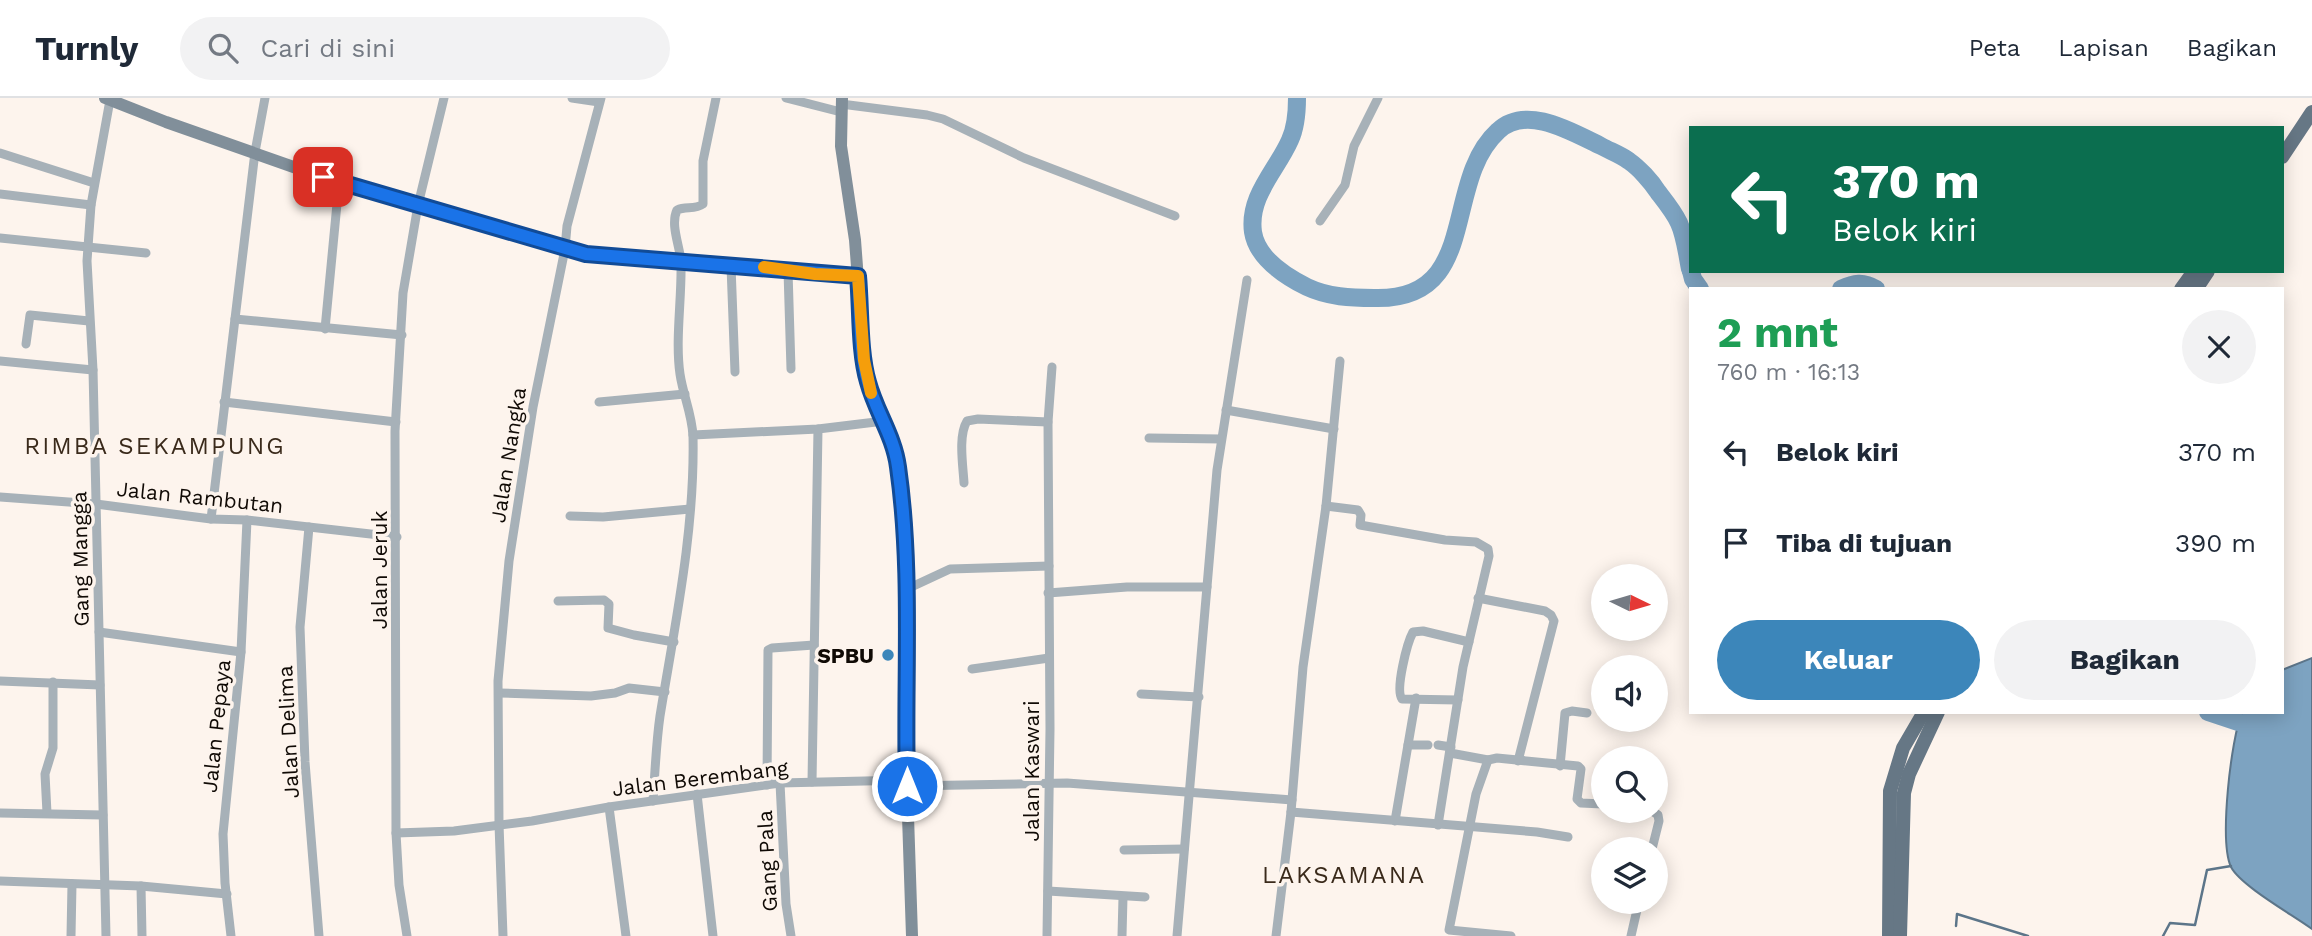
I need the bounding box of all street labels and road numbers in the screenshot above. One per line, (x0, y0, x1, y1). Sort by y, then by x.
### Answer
street label: Jalan Nangka (485, 385, 531, 525)
street label: Jalan Rambutan (115, 476, 285, 518)
street label: Gang Mangga (66, 491, 94, 627)
street label: Jalan Jeruk (367, 511, 392, 629)
street label: Jalan Pepaya (197, 658, 235, 794)
street label: Jalan Delima (272, 665, 304, 799)
street label: Jalan Kaswari (1019, 700, 1044, 842)
street label: Jalan Berembang (610, 755, 790, 801)
street label: Gang Pala (752, 810, 782, 912)

